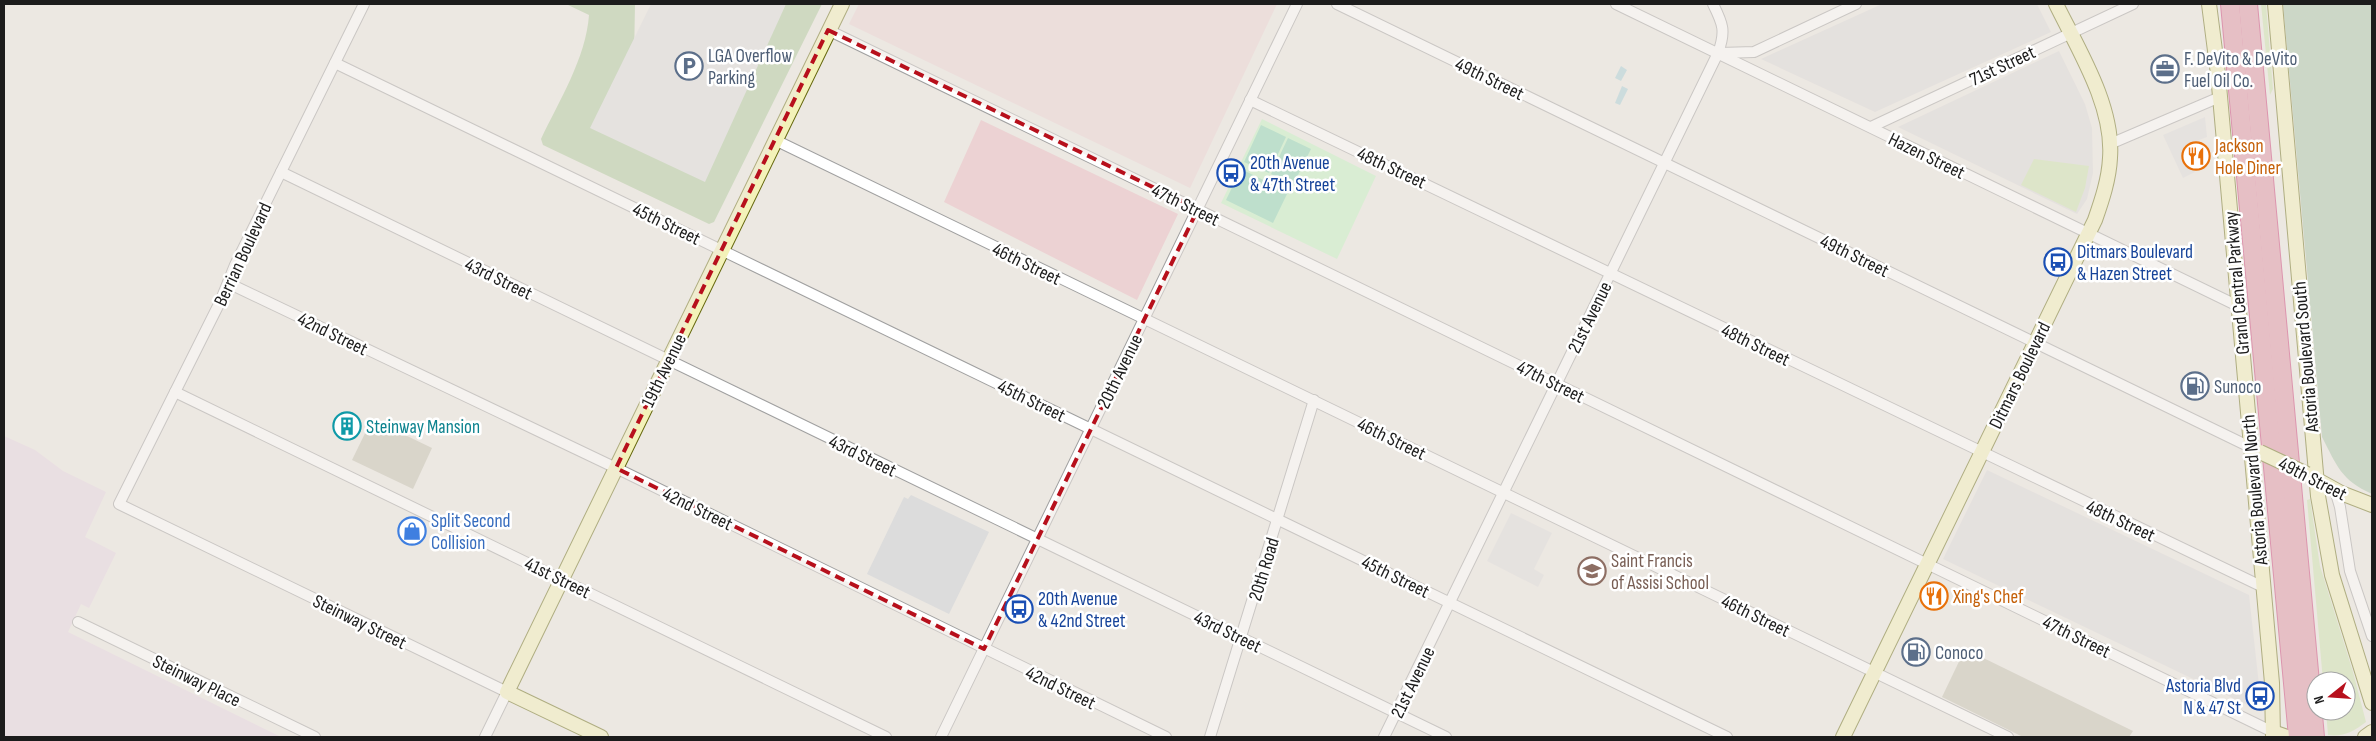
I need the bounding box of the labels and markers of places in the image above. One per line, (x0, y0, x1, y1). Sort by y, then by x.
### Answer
place label: LGA Overflow Parking (708, 45, 792, 90)
place label: F. DeVito & DeVito Fuel Oil Co. (2184, 48, 2297, 93)
parking icon: LGA Overflow Parking (674, 51, 704, 81)
office icon: F. DeVito & DeVito Fuel Oil Co. (2150, 54, 2180, 84)
place label: Jackson Hole Diner (2214, 135, 2281, 180)
restaurant icon: Jackson Hole Diner (2181, 141, 2211, 171)
place label: 20th Avenue & 47th Street (1250, 152, 1335, 197)
bus stop icon: 20th Avenue & 47th Street (1216, 158, 1246, 188)
place label: Ditmars Boulevard & Hazen Street (2077, 241, 2193, 286)
bus stop icon: Ditmars Boulevard & Hazen Street (2043, 247, 2073, 277)
fuel station icon: Sunoco (2180, 371, 2210, 401)
place label: Sunoco (2214, 376, 2262, 399)
building icon: Steinway Mansion (332, 411, 362, 441)
place label: Steinway Mansion (366, 416, 480, 439)
place label: Split Second Collision (431, 510, 511, 555)
shop icon: Split Second Collision (397, 516, 427, 546)
place label: Saint Francis of Assisi School (1611, 550, 1709, 595)
school or university icon: Saint Francis of Assisi School (1577, 556, 1607, 586)
restaurant icon: Xing's Chef (1919, 581, 1949, 611)
place label: Xing's Chef (1952, 586, 2024, 609)
place label: 20th Avenue & 42nd Street (1038, 588, 1126, 633)
bus stop icon: 20th Avenue & 42nd Street (1004, 594, 1034, 624)
fuel station icon: Conoco (1901, 637, 1931, 667)
place label: Conoco (1935, 642, 1983, 665)
place label: Astoria Blvd N & 47 St (2165, 675, 2241, 720)
bus stop icon: Astoria Blvd N & 47 St (2245, 681, 2275, 711)

